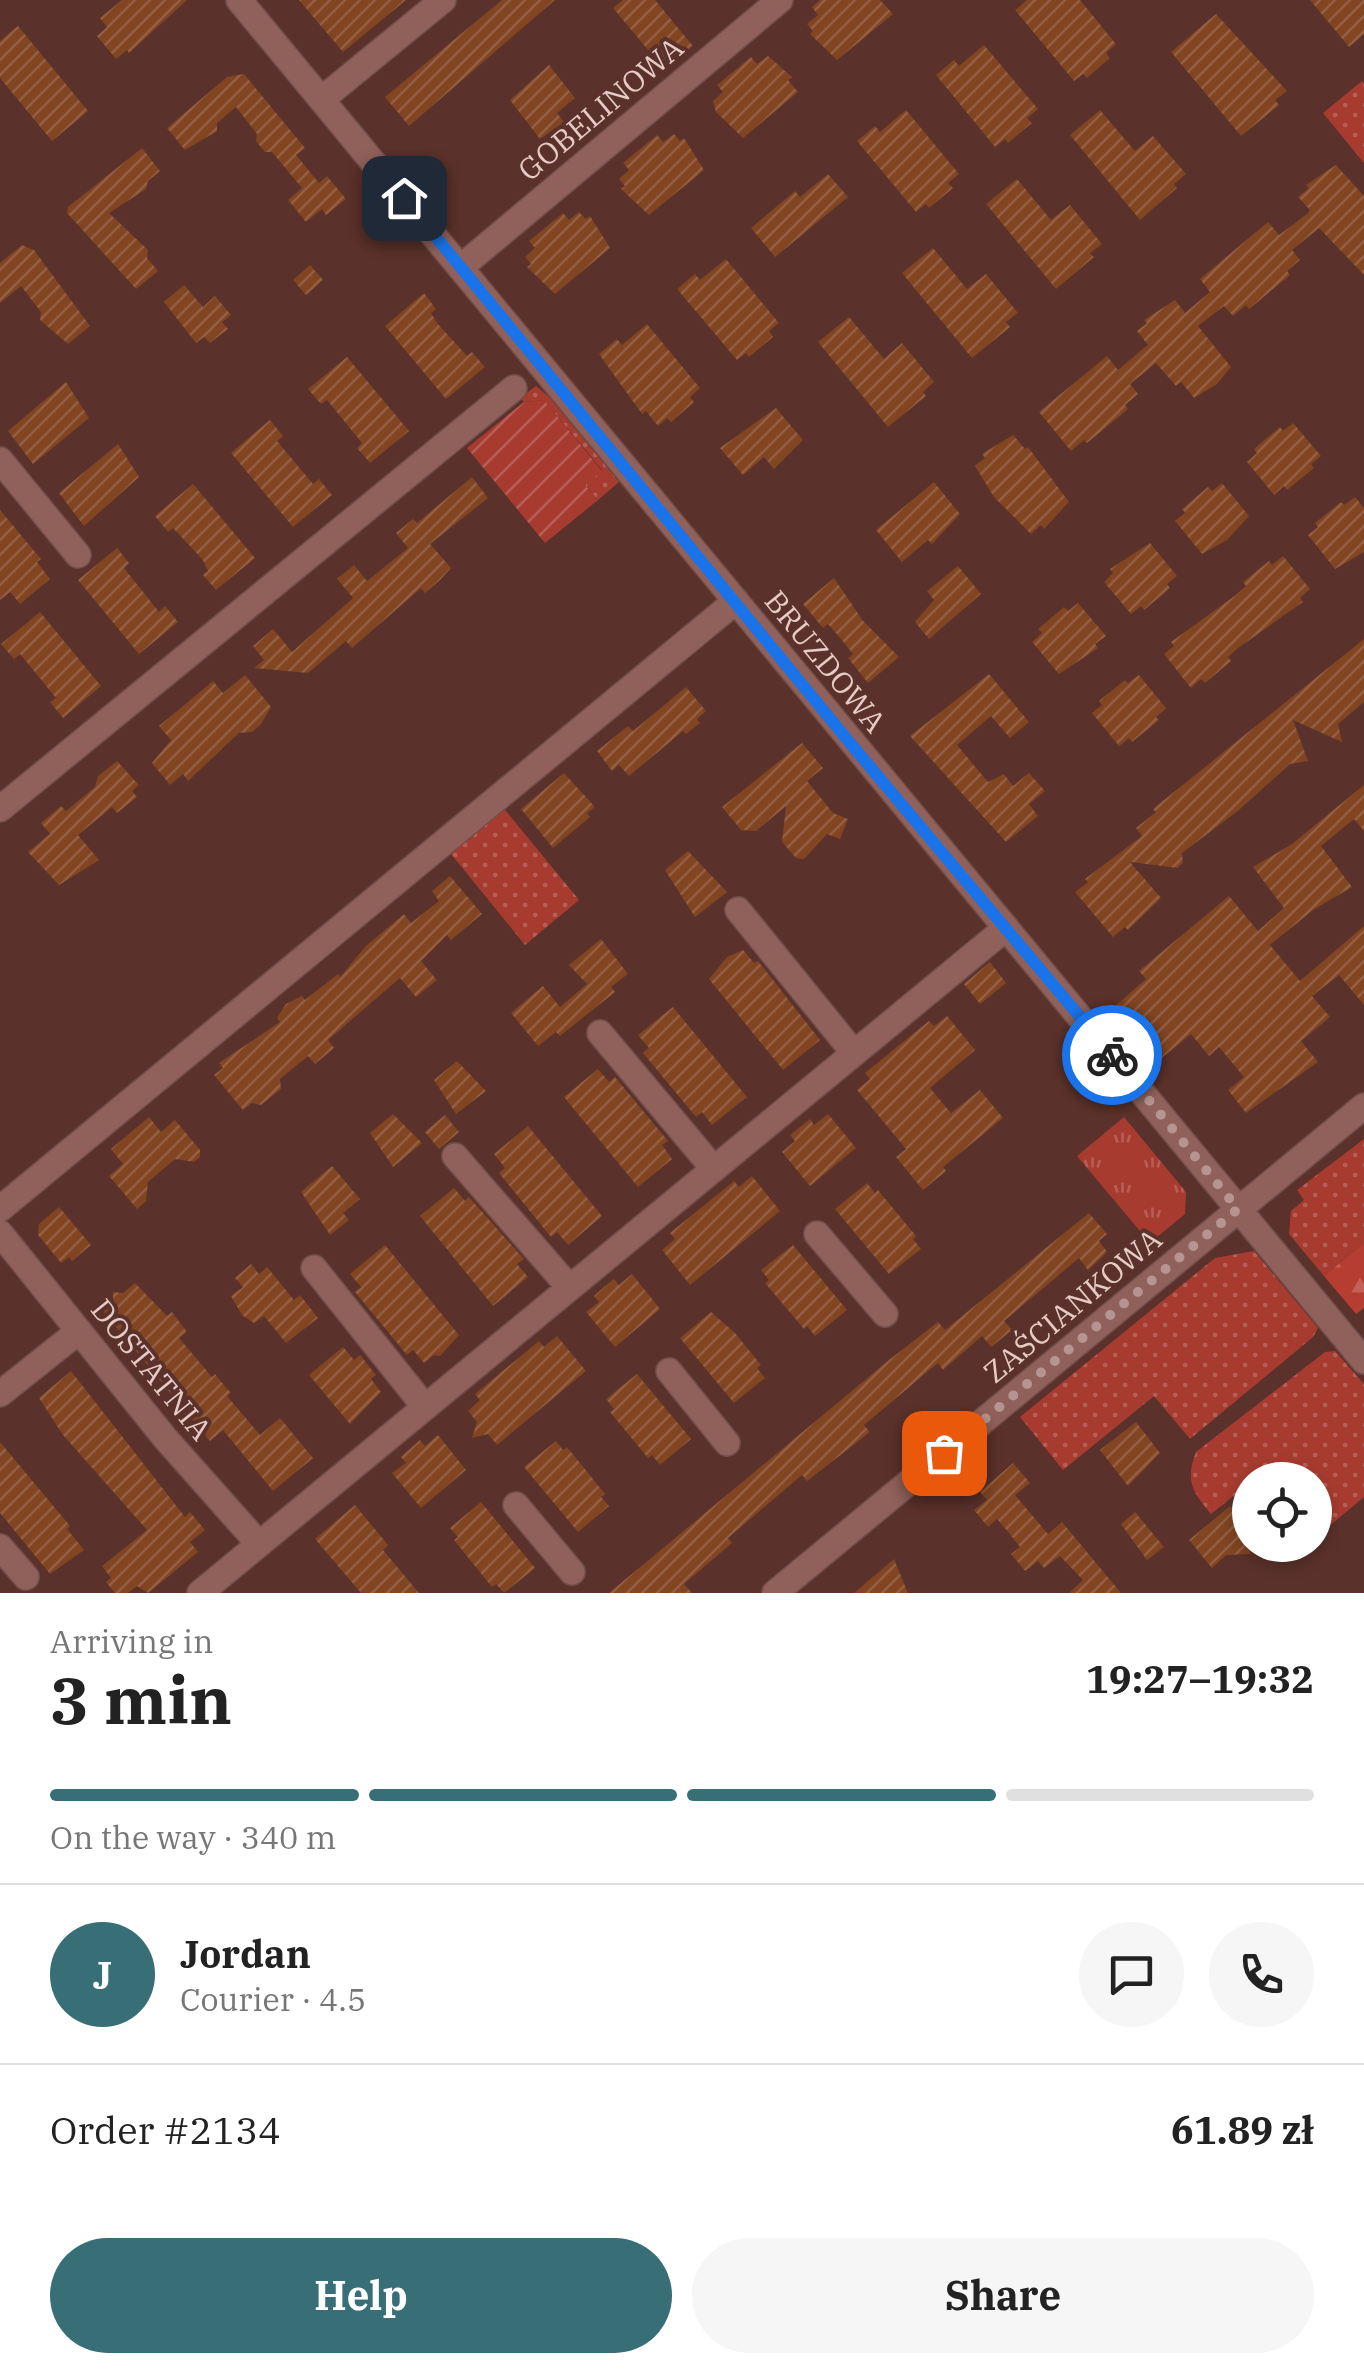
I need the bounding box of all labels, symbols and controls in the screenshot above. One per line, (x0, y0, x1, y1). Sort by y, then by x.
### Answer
street label: GOBELINOWA (509, 27, 691, 189)
pin (362, 156, 447, 241)
icon: home (377, 171, 432, 226)
street label: BRUZDOWA (757, 582, 896, 740)
courier (1062, 1005, 1162, 1105)
icon: bike (1085, 1028, 1140, 1083)
street label: ZAŚCIANKOWA (975, 1219, 1170, 1391)
street label: DOSTATNIA (83, 1290, 221, 1448)
pin (902, 1411, 987, 1496)
icon: bag (917, 1426, 972, 1481)
map controls (1232, 1462, 1332, 1562)
button: locate (1232, 1462, 1332, 1562)
text: Arriving in (50, 1620, 213, 1662)
text: 19:27–19:32 (1086, 1654, 1314, 1703)
text: 3 min (50, 1657, 232, 1742)
text: On the way · 340 m (50, 1816, 336, 1858)
button: chat (1079, 1922, 1184, 2027)
button: phone (1209, 1922, 1314, 2027)
text: Jordan (180, 1929, 311, 1978)
text: J (93, 1950, 112, 1999)
text: Courier · 4.5 (180, 1978, 366, 2020)
text: Order #2134 (50, 2105, 281, 2154)
text: 61.89 zł (1171, 2105, 1314, 2154)
button: Help (50, 2238, 672, 2353)
button: Share (692, 2238, 1314, 2353)

